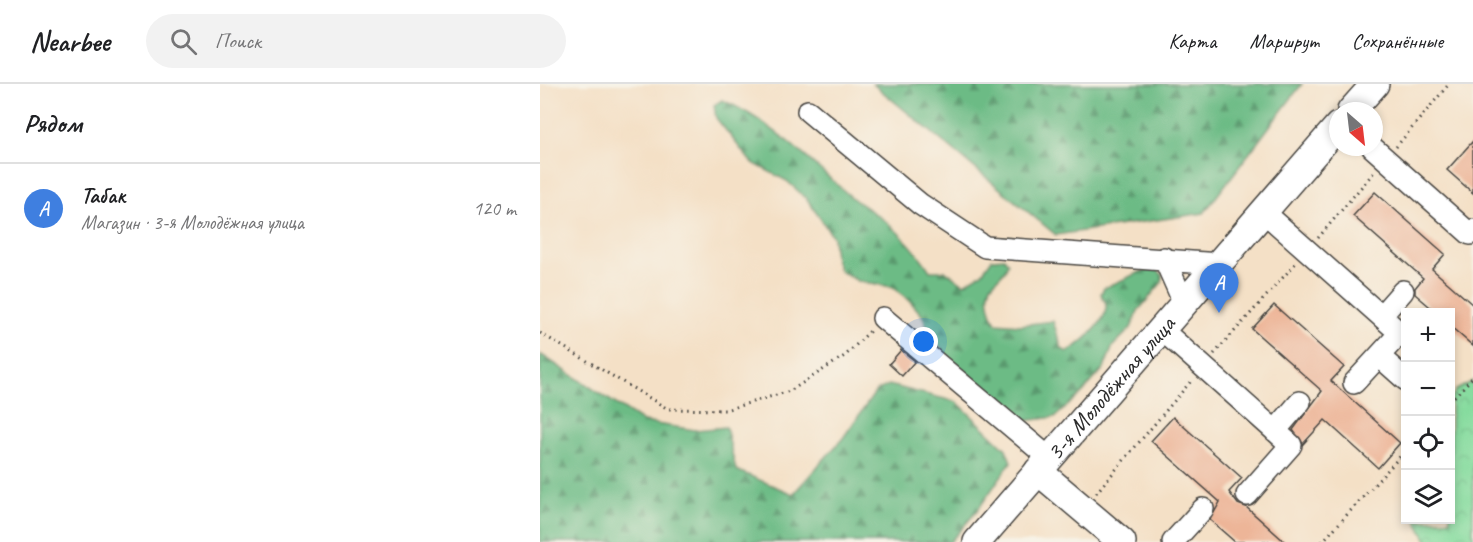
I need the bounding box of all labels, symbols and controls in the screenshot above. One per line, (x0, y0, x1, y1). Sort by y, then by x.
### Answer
search box (146, 14, 566, 68)
text: Nearbee (30, 24, 110, 59)
icon: search (167, 25, 200, 58)
text: Поиск (215, 27, 261, 55)
text: Карта (1168, 28, 1217, 54)
text: Маршрут (1250, 28, 1319, 54)
text: Сохранённые (1352, 28, 1443, 54)
north arrow (1329, 102, 1383, 156)
text: Рядом (24, 107, 82, 140)
text: Табак (81, 182, 125, 210)
text: A (38, 196, 49, 221)
text: 120 m (473, 196, 516, 221)
text: Магазин · 3-я Молодёжная улица (81, 210, 304, 235)
pin: A (1200, 264, 1238, 313)
map controls (1401, 308, 1455, 524)
button: + (1401, 308, 1455, 362)
street label: 3-я Молодёжная улица (1040, 309, 1182, 466)
your location (909, 327, 938, 356)
button: − (1401, 362, 1455, 416)
button: locate (1401, 416, 1455, 470)
button: layers (1401, 470, 1455, 524)

